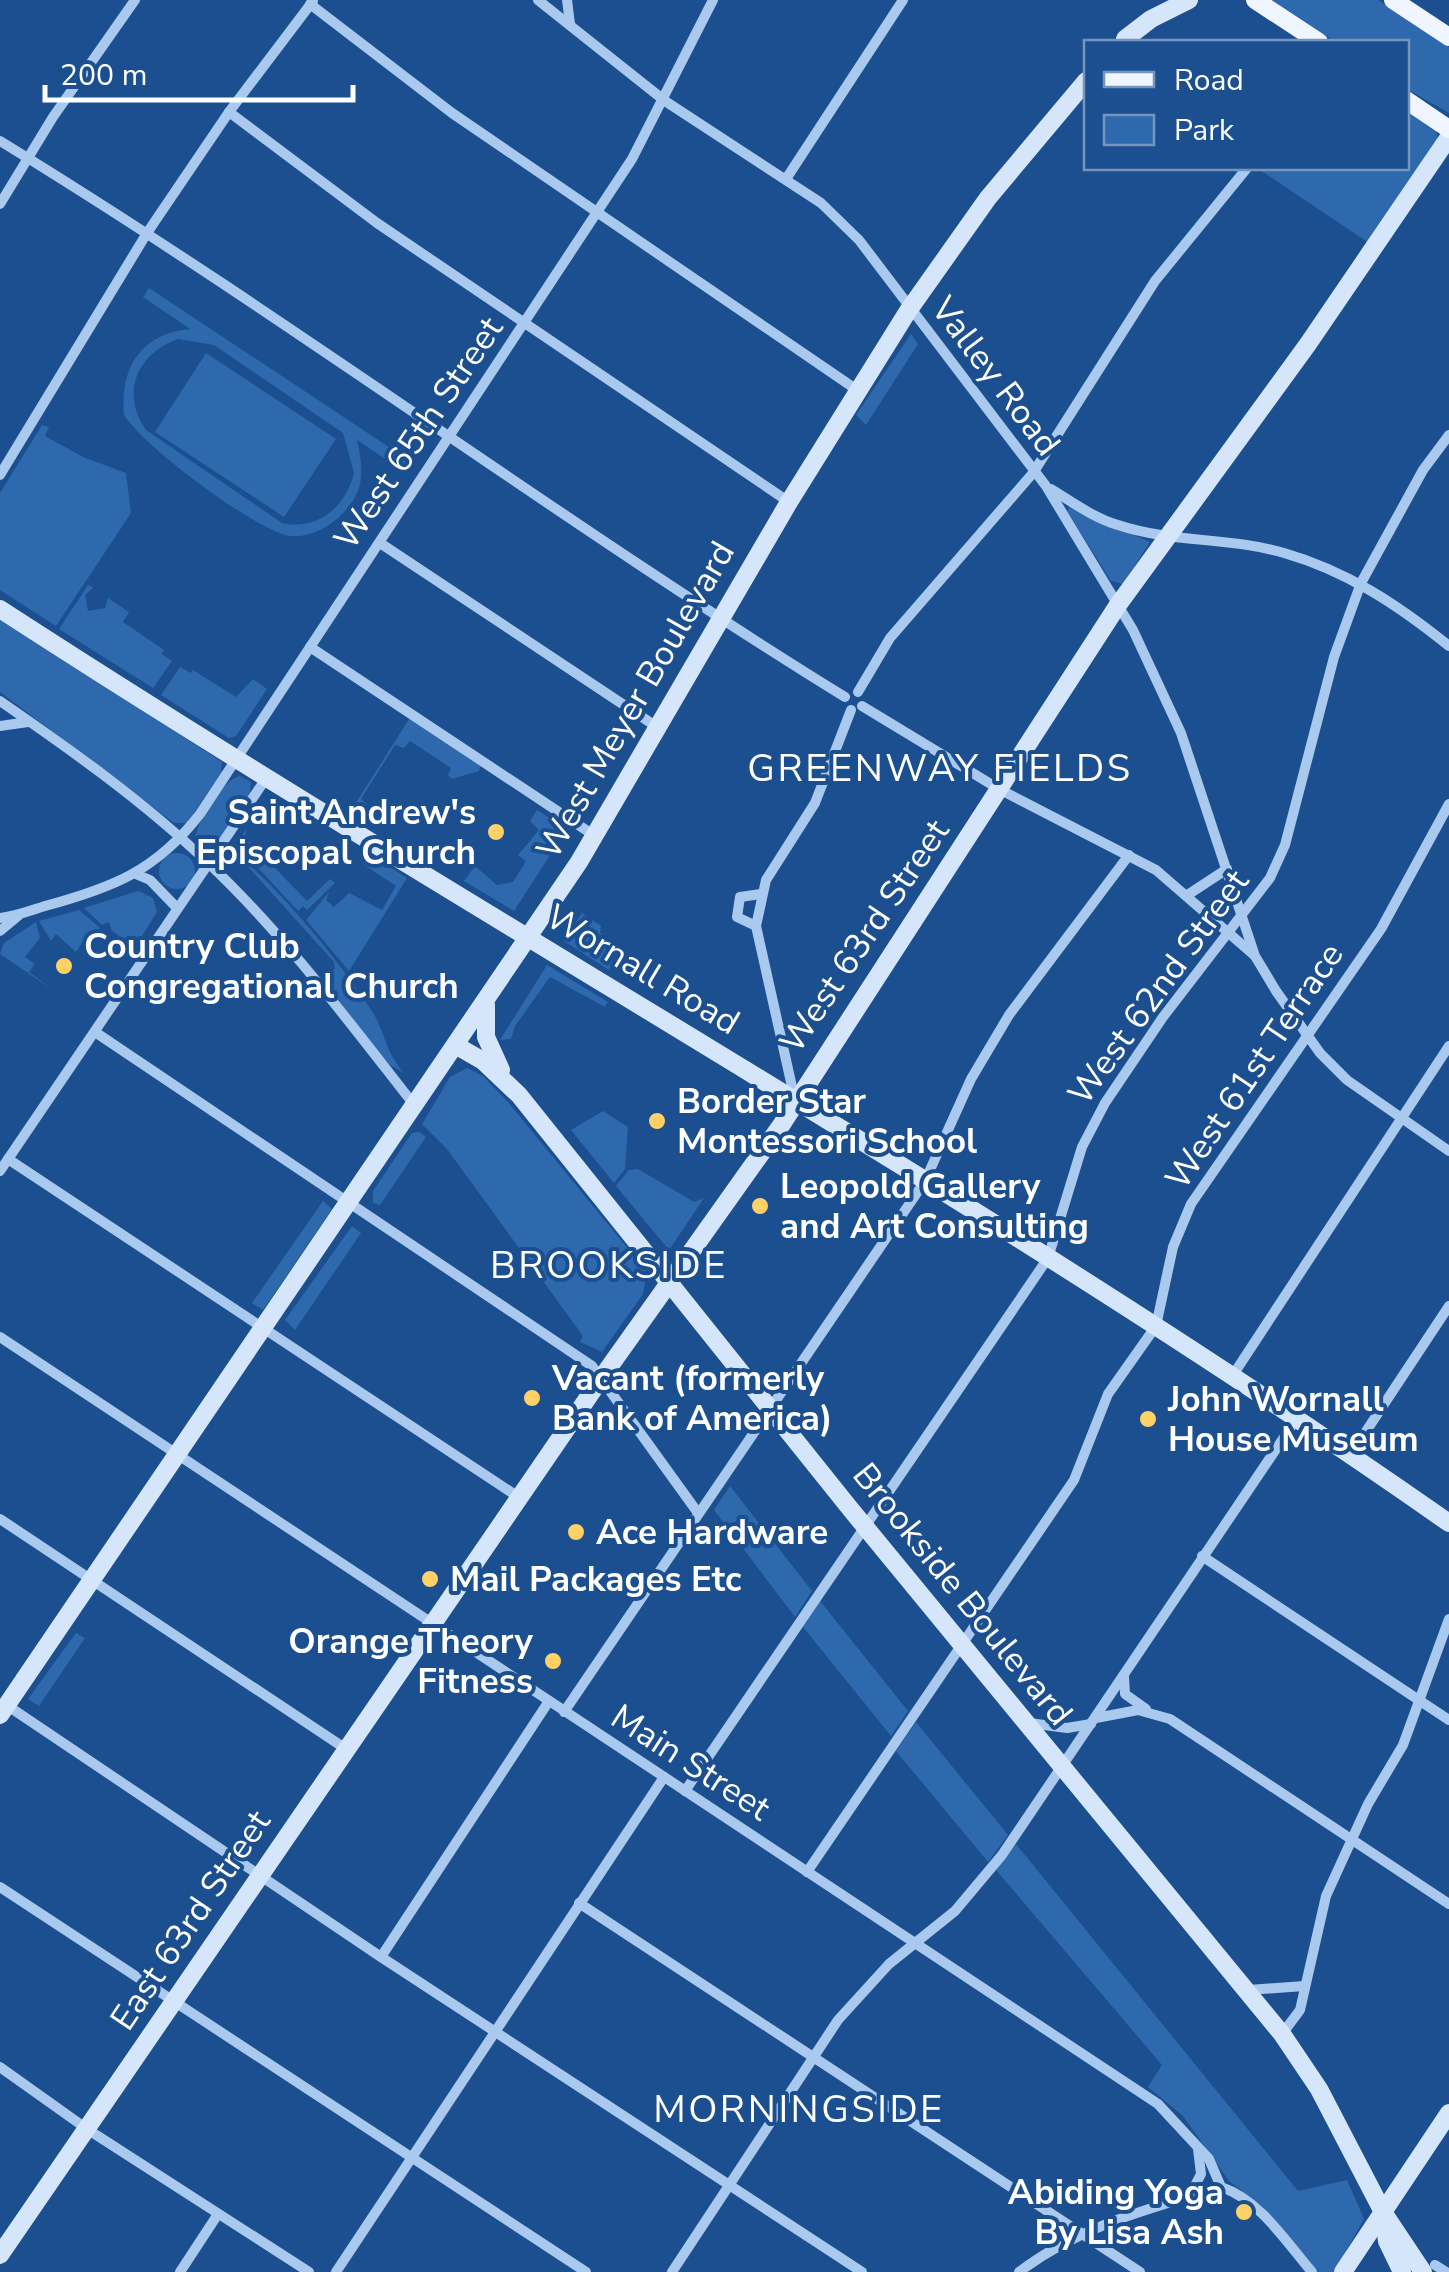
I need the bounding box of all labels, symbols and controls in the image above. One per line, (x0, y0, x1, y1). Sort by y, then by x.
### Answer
scale bar (45, 40, 352, 102)
legend (1084, 40, 1409, 170)
text: 200 m (60, 55, 147, 96)
text: Road (1174, 60, 1244, 101)
text: Park (1174, 110, 1235, 151)
street label: Valley Road (920, 286, 1071, 466)
street label: West 65th Street (323, 307, 514, 559)
street label: West Meyer Boulevard (525, 533, 746, 868)
district label: GREENWAY FIELDS (747, 743, 1133, 794)
place label: Saint Andrew's Episcopal Church (196, 789, 476, 876)
street label: West 63rd Street (769, 810, 960, 1062)
marker: Saint Andrew's Episcopal Church (485, 821, 507, 843)
street label: West 62nd Street (1057, 860, 1260, 1114)
street label: Wornall Road (537, 893, 748, 1046)
place label: Country Club Congregational Church (84, 923, 459, 1010)
street label: West 61st Terrace (1154, 934, 1354, 1199)
marker: Country Club Congregational Church (53, 955, 75, 977)
place label: Border Star Montessori School (677, 1078, 977, 1165)
marker: Border Star Montessori School (646, 1110, 668, 1132)
place label: Leopold Gallery and Art Consulting (780, 1163, 1089, 1250)
marker: Leopold Gallery and Art Consulting (749, 1195, 771, 1217)
district label: BROOKSIDE (490, 1240, 728, 1291)
place label: Vacant (formerly Bank of America) (551, 1355, 833, 1442)
place label: John Wornall House Museum (1167, 1376, 1419, 1463)
marker: Vacant (formerly Bank of America) (521, 1387, 543, 1409)
marker: John Wornall House Museum (1137, 1408, 1159, 1430)
street label: Brookside Boulevard (842, 1453, 1083, 1736)
place label: Ace Hardware (596, 1509, 828, 1556)
marker: Ace Hardware (565, 1521, 587, 1543)
place label: Mail Packages Etc (450, 1556, 742, 1603)
marker: Mail Packages Etc (419, 1568, 441, 1590)
place label: Orange Theory Fitness (288, 1618, 534, 1705)
marker: Orange Theory Fitness (542, 1650, 564, 1672)
street label: Main Street (602, 1693, 780, 1832)
street label: East 63rd Street (99, 1800, 282, 2039)
district label: MORNINGSIDE (653, 2084, 945, 2135)
place label: Abiding Yoga By Lisa Ash (1008, 2169, 1224, 2256)
marker: Abiding Yoga By Lisa Ash (1233, 2201, 1255, 2223)

